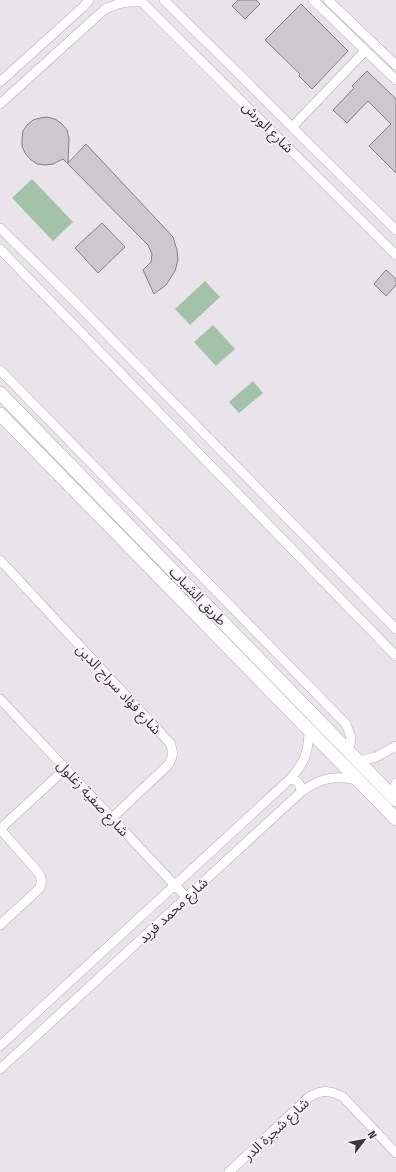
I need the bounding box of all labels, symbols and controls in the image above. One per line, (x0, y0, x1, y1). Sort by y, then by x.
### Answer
street label: شارع الورش (237, 98, 297, 158)
street label: طريق الشباب (165, 563, 230, 630)
street label: شارع فؤاد سراج الدين (71, 641, 165, 739)
street label: شارع صفية زغلول (52, 757, 132, 841)
street label: شارع محمد فريد (135, 874, 213, 948)
street label: شارع شجرة الدر (239, 1095, 314, 1166)
north arrow (344, 1120, 384, 1160)
text: N (365, 1129, 379, 1141)

